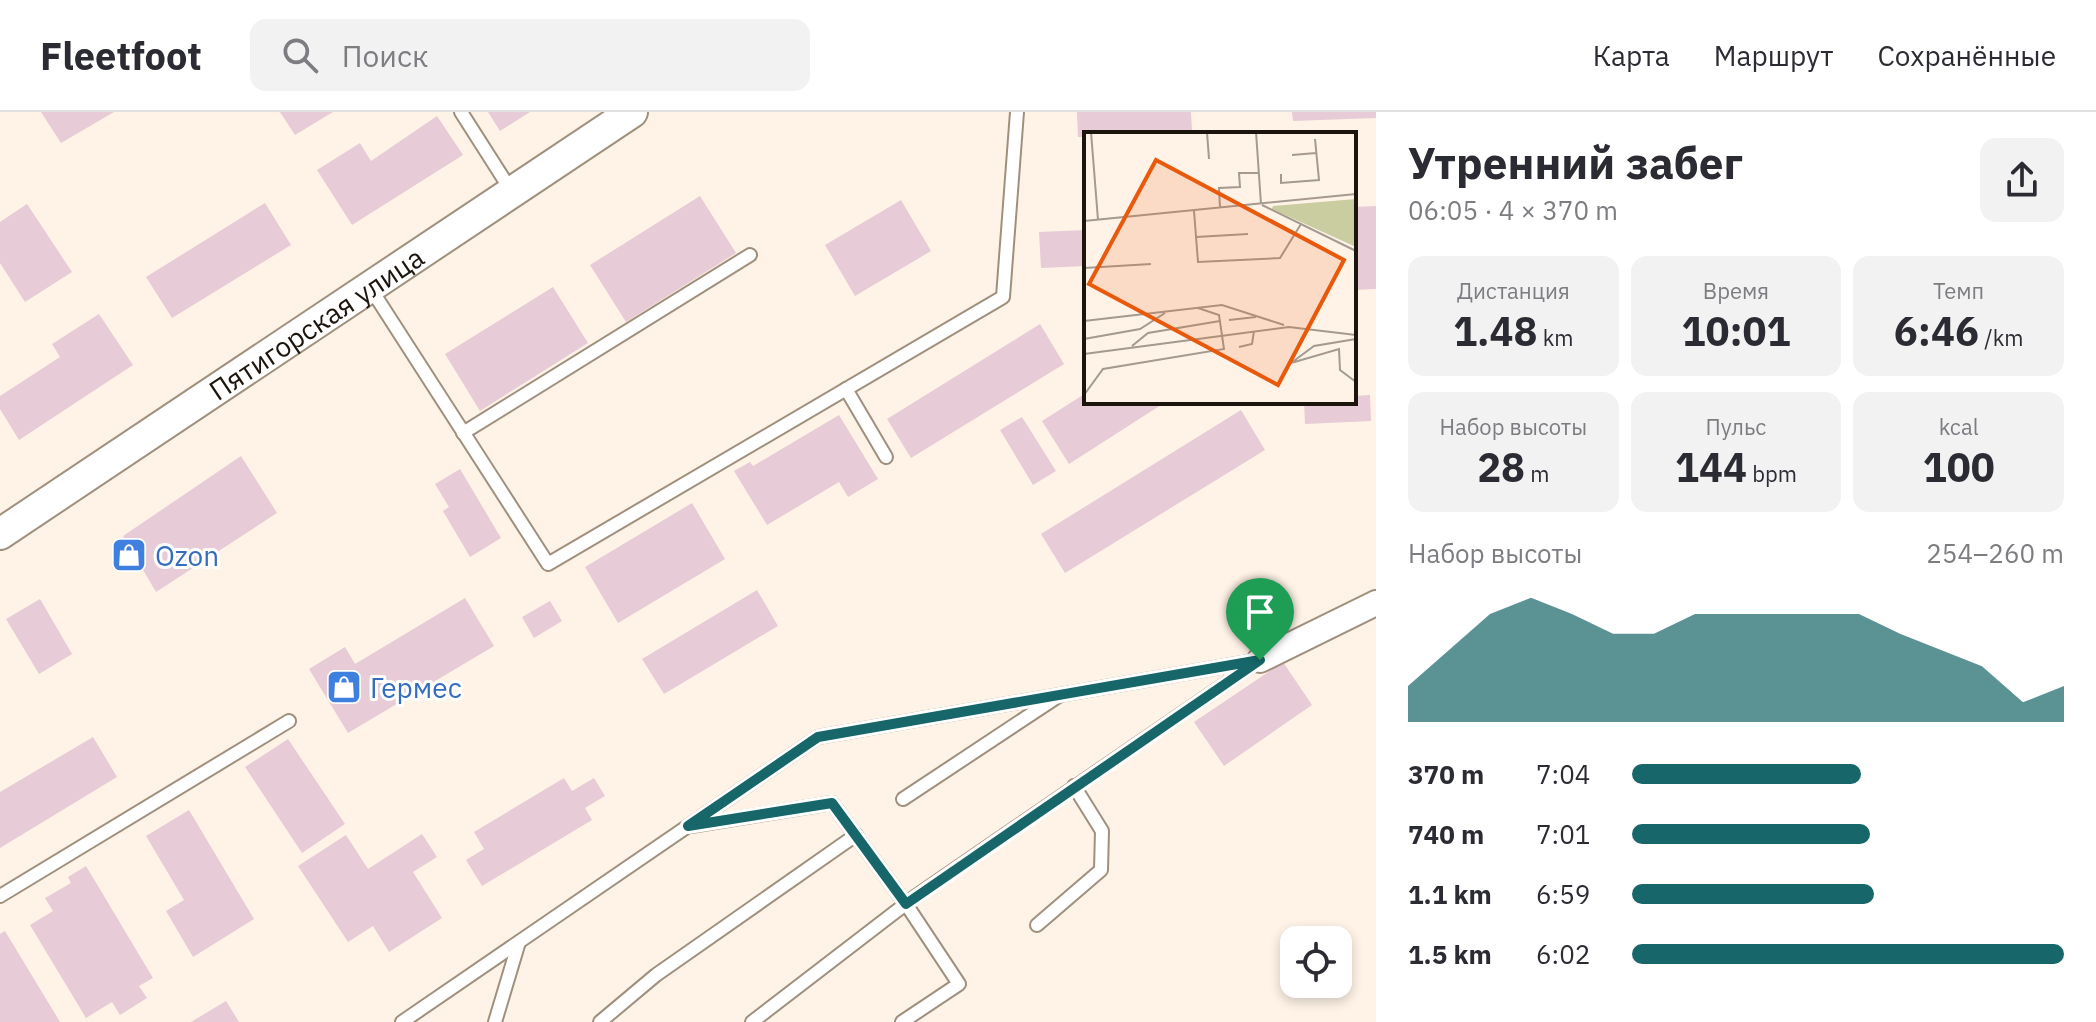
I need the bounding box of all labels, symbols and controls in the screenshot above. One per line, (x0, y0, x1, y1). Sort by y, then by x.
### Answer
search box (250, 19, 810, 91)
text: Fleetfoot (40, 31, 202, 80)
icon: search (278, 33, 322, 77)
text: Поиск (342, 36, 429, 75)
text: Карта (1593, 37, 1670, 74)
text: Маршрут (1714, 37, 1833, 74)
text: Сохранённые (1877, 37, 2056, 74)
inset map (1084, 132, 1356, 404)
text: Утренний забег (1408, 134, 1743, 191)
button: share (1980, 138, 2064, 222)
text: 06:05 · 4 × 370 m (1408, 193, 1618, 227)
street label: Пятигорская улица (201, 238, 431, 408)
text: Дистанция (1457, 276, 1570, 305)
text: Время (1703, 276, 1769, 305)
text: Темп (1933, 276, 1984, 305)
text: 1.48 (1453, 305, 1538, 357)
text: 10:01 (1681, 305, 1791, 357)
text: 6:46 (1894, 305, 1979, 357)
text: km (1538, 323, 1574, 352)
text: /km (1979, 323, 2023, 352)
text: Набор высоты (1440, 412, 1587, 441)
text: Пульс (1706, 412, 1766, 441)
text: kcal (1939, 412, 1979, 441)
text: 28 (1477, 441, 1525, 493)
text: 144 (1675, 441, 1747, 493)
text: 100 (1923, 441, 1995, 493)
text: m (1525, 459, 1550, 488)
text: bpm (1747, 459, 1797, 488)
shop icon: Ozon (110, 536, 148, 574)
text: Набор высоты (1408, 536, 1582, 570)
text: 254–260 m (1926, 536, 2064, 570)
place label: Ozon (155, 537, 219, 574)
pin (1226, 578, 1294, 660)
icon: arrive (1238, 590, 1282, 634)
shop icon: Гермес (325, 668, 363, 706)
place label: Гермес (370, 669, 462, 706)
text: 370 m (1408, 757, 1484, 791)
text: 7:04 (1536, 757, 1590, 791)
text: 740 m (1408, 817, 1484, 851)
text: 7:01 (1536, 817, 1590, 851)
text: 1.1 km (1408, 877, 1492, 911)
text: 6:59 (1536, 877, 1590, 911)
map controls (1280, 926, 1352, 998)
button: locate (1280, 926, 1352, 998)
text: 1.5 km (1408, 937, 1492, 971)
text: 6:02 (1536, 937, 1590, 971)

